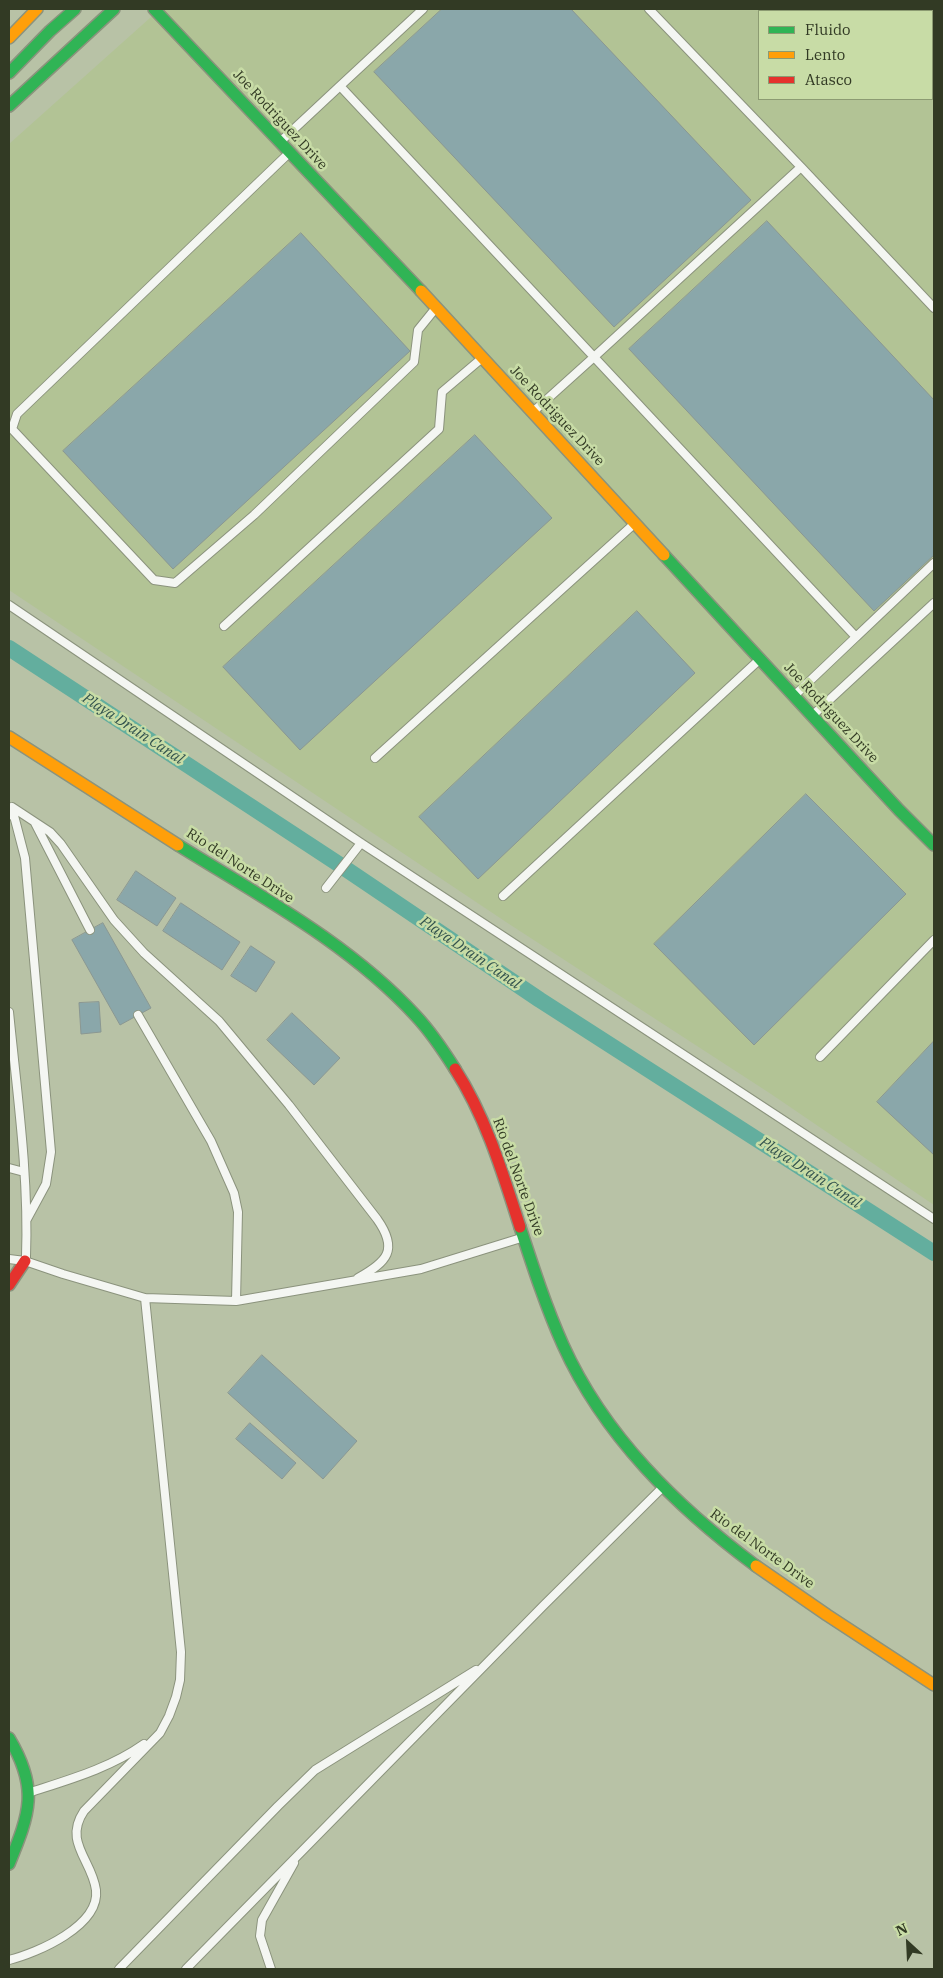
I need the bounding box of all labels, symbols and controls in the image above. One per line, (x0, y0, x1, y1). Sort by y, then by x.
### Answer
legend (758, 10, 933, 100)
text: Fluido (805, 20, 850, 39)
text: Lento (805, 45, 845, 64)
street label: Joe Rodriguez Drive (229, 66, 331, 174)
text: Atasco (805, 70, 852, 89)
street label: Joe Rodriguez Drive (506, 362, 608, 470)
street label: Joe Rodriguez Drive (780, 659, 882, 767)
water label: Playa Drain Canal (79, 689, 187, 769)
street label: Rio del Norte Drive (183, 825, 297, 907)
water label: Playa Drain Canal (416, 913, 524, 993)
street label: Rio del Norte Drive (489, 1116, 547, 1238)
water label: Playa Drain Canal (756, 1133, 864, 1213)
street label: Rio del Norte Drive (707, 1506, 817, 1592)
north arrow (883, 1918, 933, 1968)
text: N (893, 1919, 910, 1940)

